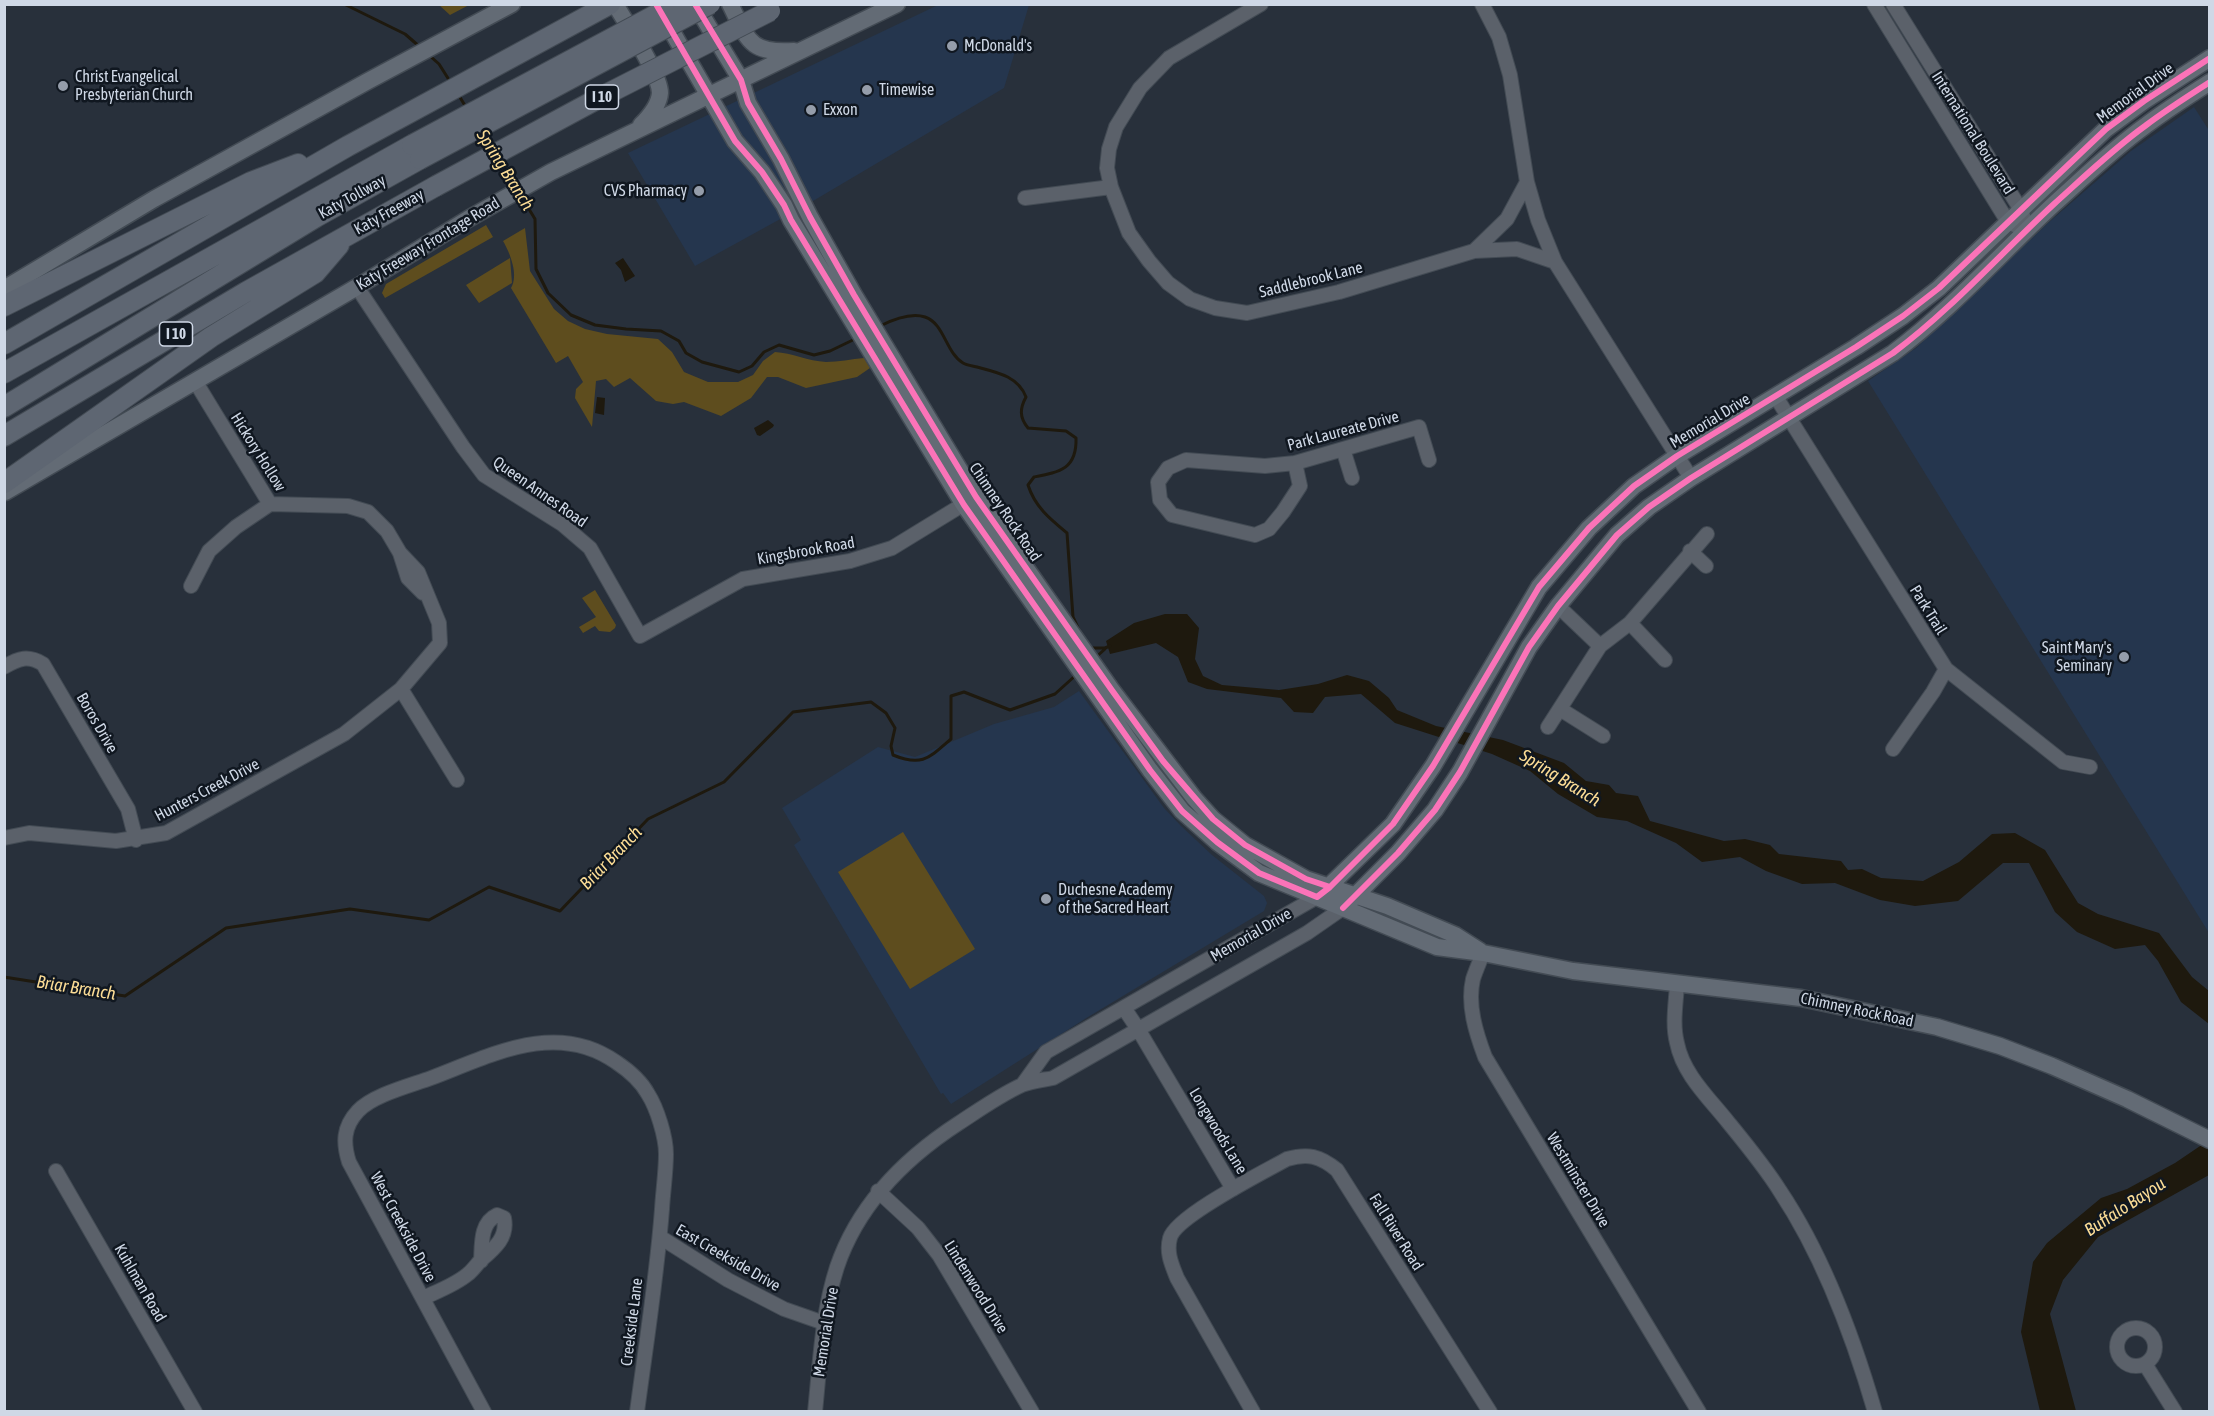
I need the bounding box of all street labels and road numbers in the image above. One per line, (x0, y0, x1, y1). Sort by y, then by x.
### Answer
street label: Memorial Drive (2093, 59, 2177, 127)
street label: International Boulevard (1927, 68, 2019, 198)
road number: I 10 (586, 85, 618, 109)
street label: Katy Tollway (315, 171, 389, 223)
street label: Katy Freeway (351, 185, 427, 239)
street label: Katy Freeway Frontage Road (353, 194, 503, 294)
street label: Saddlebrook Lane (1257, 258, 1365, 302)
road number: I 10 (160, 322, 192, 346)
street label: Memorial Drive (1666, 390, 1754, 452)
street label: Park Laureate Drive (1285, 407, 1401, 455)
street label: Hickory Hollow (226, 409, 290, 495)
street label: Queen Annes Road (489, 452, 591, 532)
street label: Chimney Rock Road (965, 459, 1045, 565)
street label: Kingsbrook Road (756, 533, 856, 569)
street label: Park Trail (1905, 582, 1951, 638)
street label: Boros Drive (72, 690, 122, 756)
street label: Hunters Creek Drive (151, 754, 263, 826)
street label: Memorial Drive (1207, 904, 1295, 966)
street label: Chimney Rock Road (1799, 989, 1915, 1031)
street label: Longwoods Lane (1185, 1085, 1251, 1177)
street label: Westminster Drive (1542, 1129, 1614, 1231)
street label: West Creekside Drive (366, 1169, 440, 1285)
street label: Fall River Road (1365, 1190, 1427, 1274)
street label: East Creekside Drive (672, 1220, 784, 1296)
street label: Lindenwood Drive (940, 1237, 1012, 1337)
street label: Kuhlman Road (110, 1241, 170, 1325)
street label: Creekside Lane (617, 1277, 647, 1367)
street label: Memorial Drive (809, 1286, 843, 1378)

